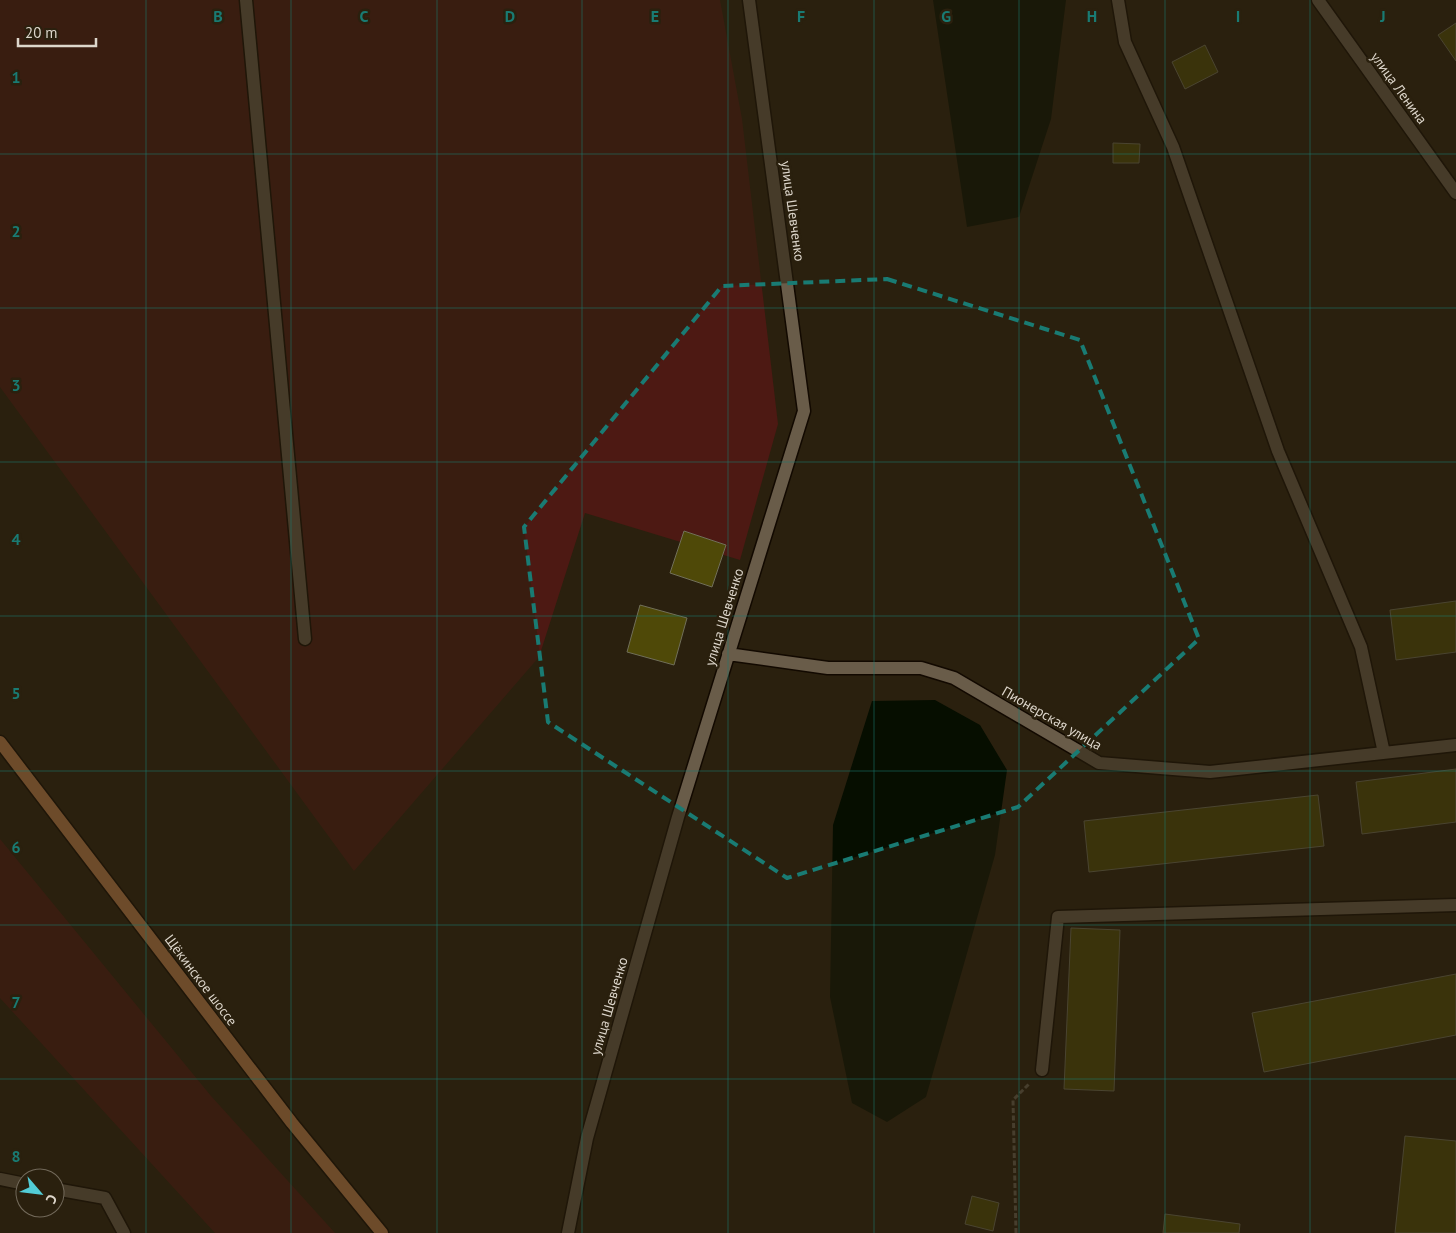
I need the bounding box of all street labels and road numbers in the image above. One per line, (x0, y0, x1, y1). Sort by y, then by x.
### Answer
street label: улица Ленина (1367, 48, 1431, 128)
street label: улица Шевченко (777, 160, 809, 262)
street label: улица Шевченко (701, 566, 747, 668)
street label: Пионерская улица (999, 682, 1105, 754)
street label: Щёкинское шоссе (161, 931, 241, 1029)
street label: улица Шевченко (586, 955, 632, 1057)

